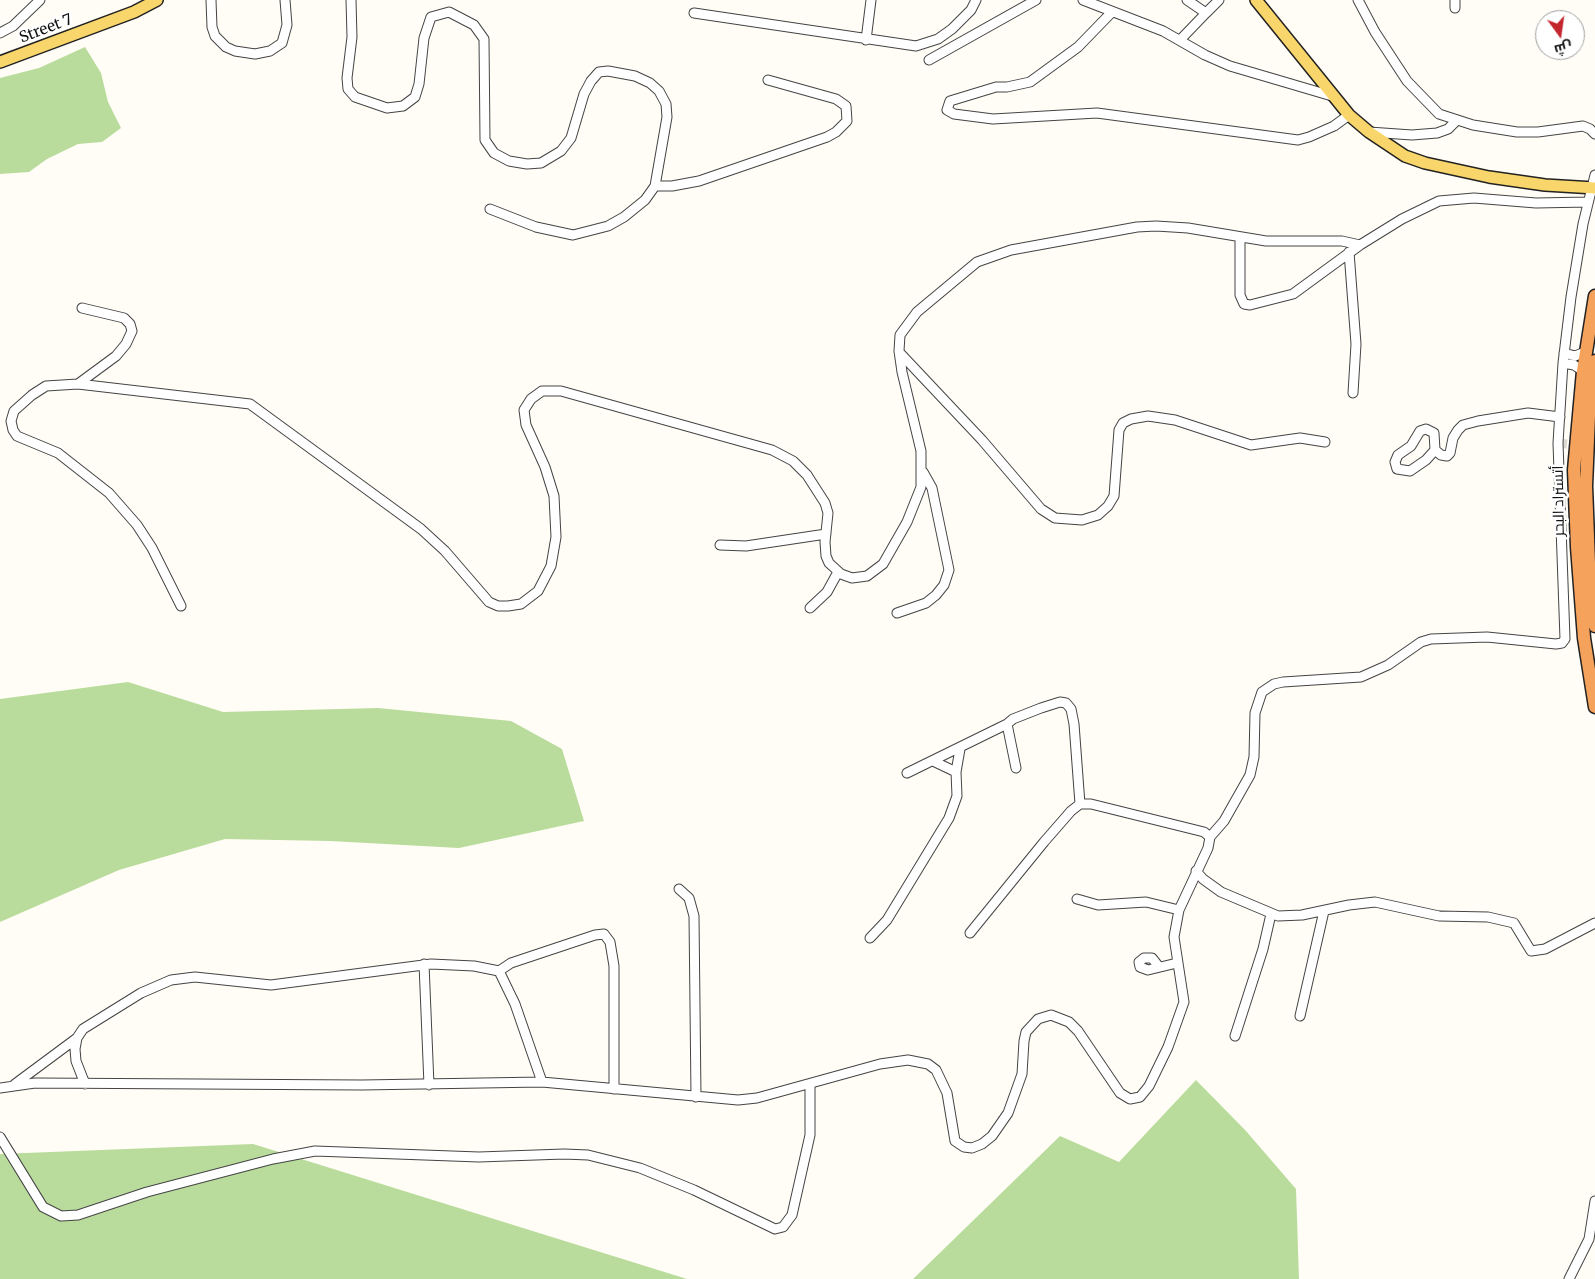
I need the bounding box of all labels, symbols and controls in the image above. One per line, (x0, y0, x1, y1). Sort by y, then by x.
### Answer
north arrow (1535, 10, 1585, 60)
street label: Street 7 (17, 11, 75, 47)
text: ش (1552, 38, 1574, 59)
street label: أتستراد البحر (1549, 465, 1569, 537)

